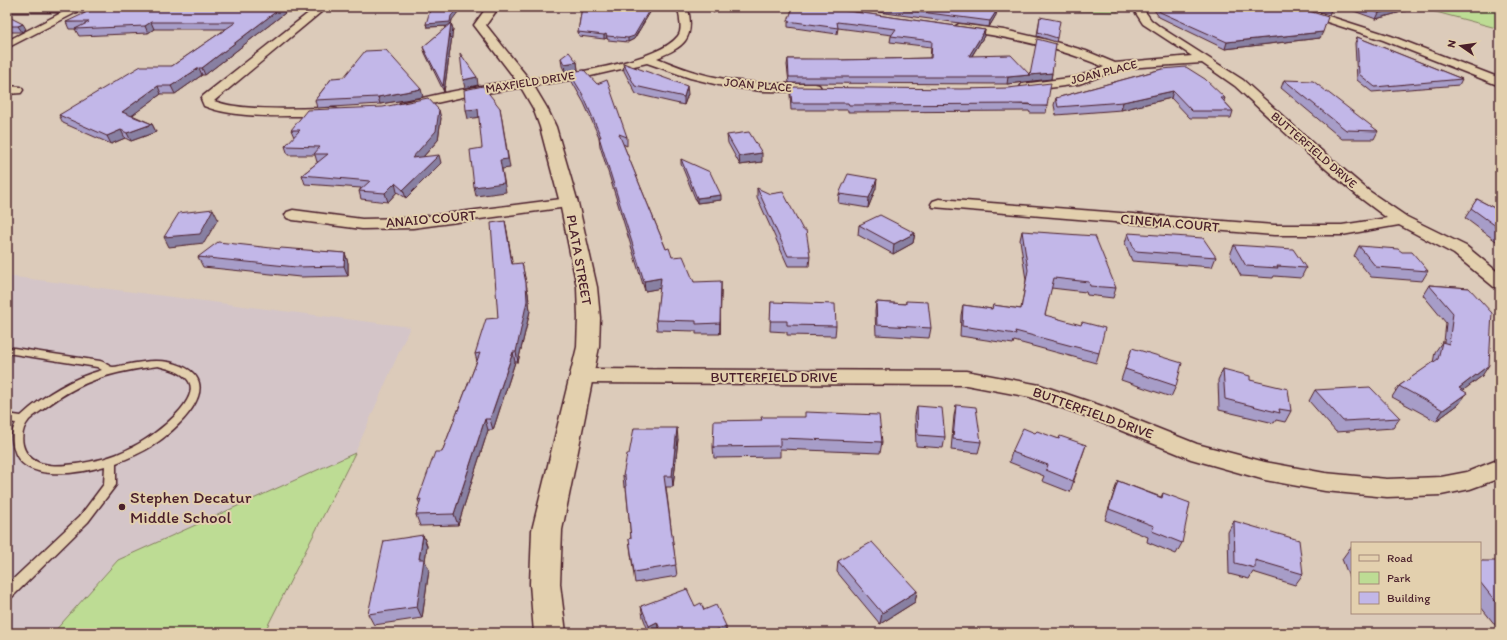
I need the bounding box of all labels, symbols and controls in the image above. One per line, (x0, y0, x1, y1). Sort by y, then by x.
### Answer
north arrow (1441, 26, 1481, 66)
text: N (1445, 39, 1459, 49)
street label: JOAN PLACE (1069, 57, 1139, 87)
street label: MAXFIELD DRIVE (484, 68, 576, 96)
street label: JOAN PLACE (723, 75, 793, 95)
street label: BUTTERFIELD DRIVE (1268, 109, 1360, 191)
street label: ANAIO COURT (385, 207, 477, 231)
street label: CINEMA COURT (1120, 210, 1220, 236)
street label: PLATA STREET (563, 213, 595, 307)
street label: BUTTERFIELD DRIVE (710, 369, 838, 386)
street label: BUTTERFIELD DRIVE (1030, 383, 1156, 443)
place label: Stephen Decatur Middle School (130, 487, 252, 527)
marker: Stephen Decatur Middle School (117, 502, 127, 512)
legend (1351, 542, 1481, 614)
text: Road (1387, 551, 1413, 565)
text: Park (1387, 571, 1411, 585)
text: Building (1387, 591, 1431, 605)

